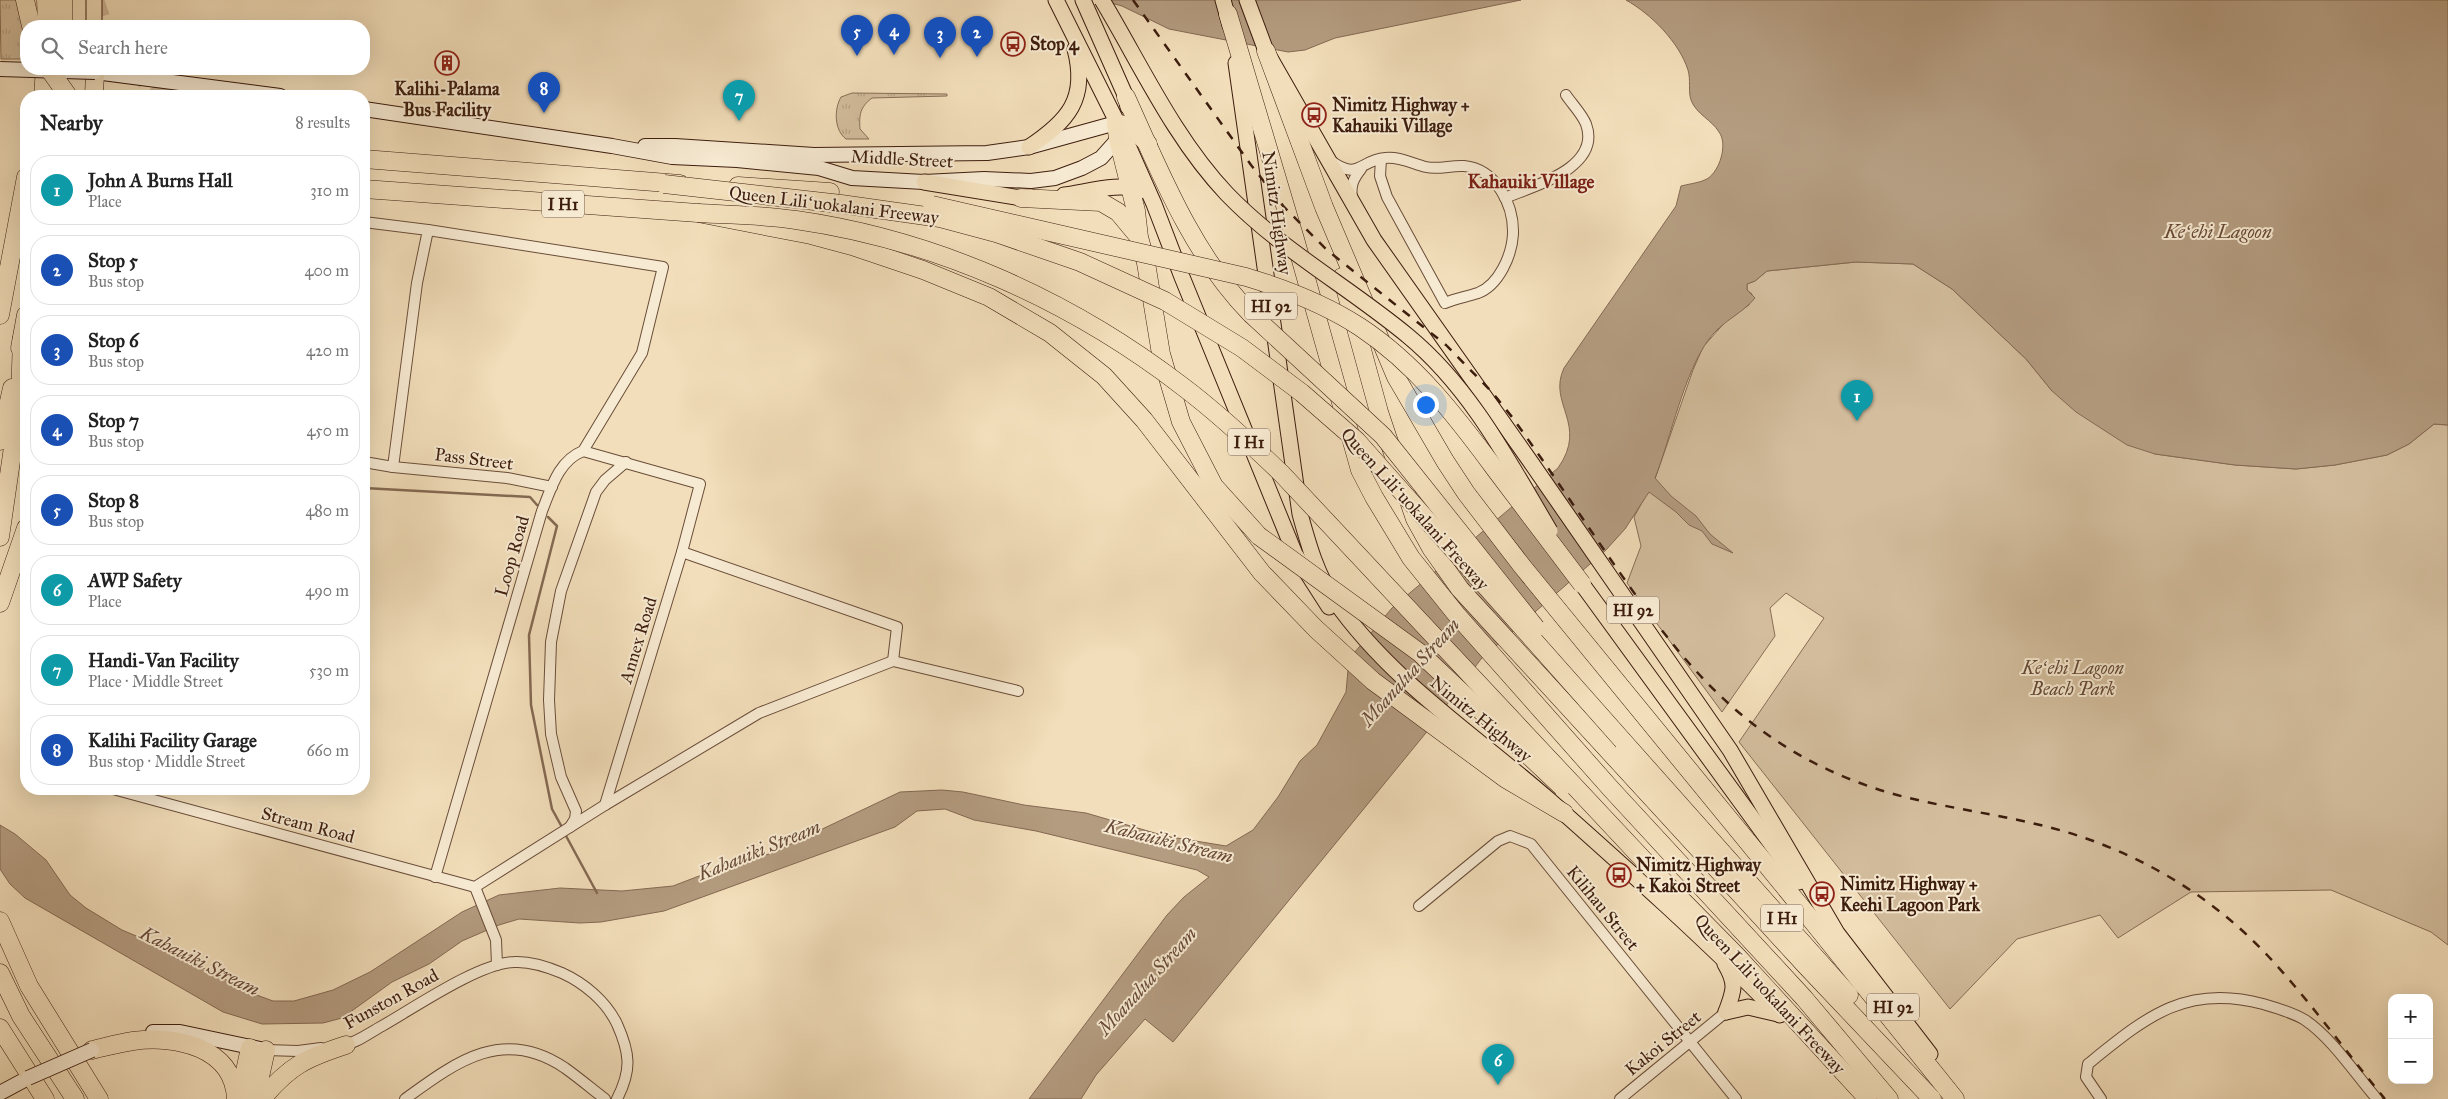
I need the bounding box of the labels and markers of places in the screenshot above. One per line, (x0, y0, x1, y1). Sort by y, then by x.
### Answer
pin: 4 (878, 14, 910, 55)
pin: 5 (841, 15, 873, 56)
pin: 2 (961, 16, 993, 57)
pin: 3 (924, 17, 956, 58)
bus stop icon: Stop 4 (1000, 31, 1026, 57)
place label: Stop 4 (1030, 33, 1080, 56)
building icon: Kalihi-Palama Bus Facility (434, 50, 460, 76)
pin: 8 (528, 72, 560, 113)
place label: Kalihi-Palama Bus Facility (394, 78, 500, 122)
pin: 7 (723, 80, 755, 121)
place label: Nimitz Highway + Kahauiki Village (1332, 94, 1470, 138)
bus stop icon: Nimitz Highway + Kahauiki Village (1301, 102, 1327, 128)
pin: 1 (1841, 380, 1873, 421)
place label: Nimitz Highway + Kakoi Street (1636, 854, 1763, 897)
bus stop icon: Nimitz Highway + Kakoi Street (1606, 862, 1632, 888)
place label: Nimitz Highway + Keehi Lagoon Park (1840, 873, 1981, 917)
bus stop icon: Nimitz Highway + Keehi Lagoon Park (1809, 881, 1835, 907)
pin: 6 (1482, 1044, 1514, 1085)

